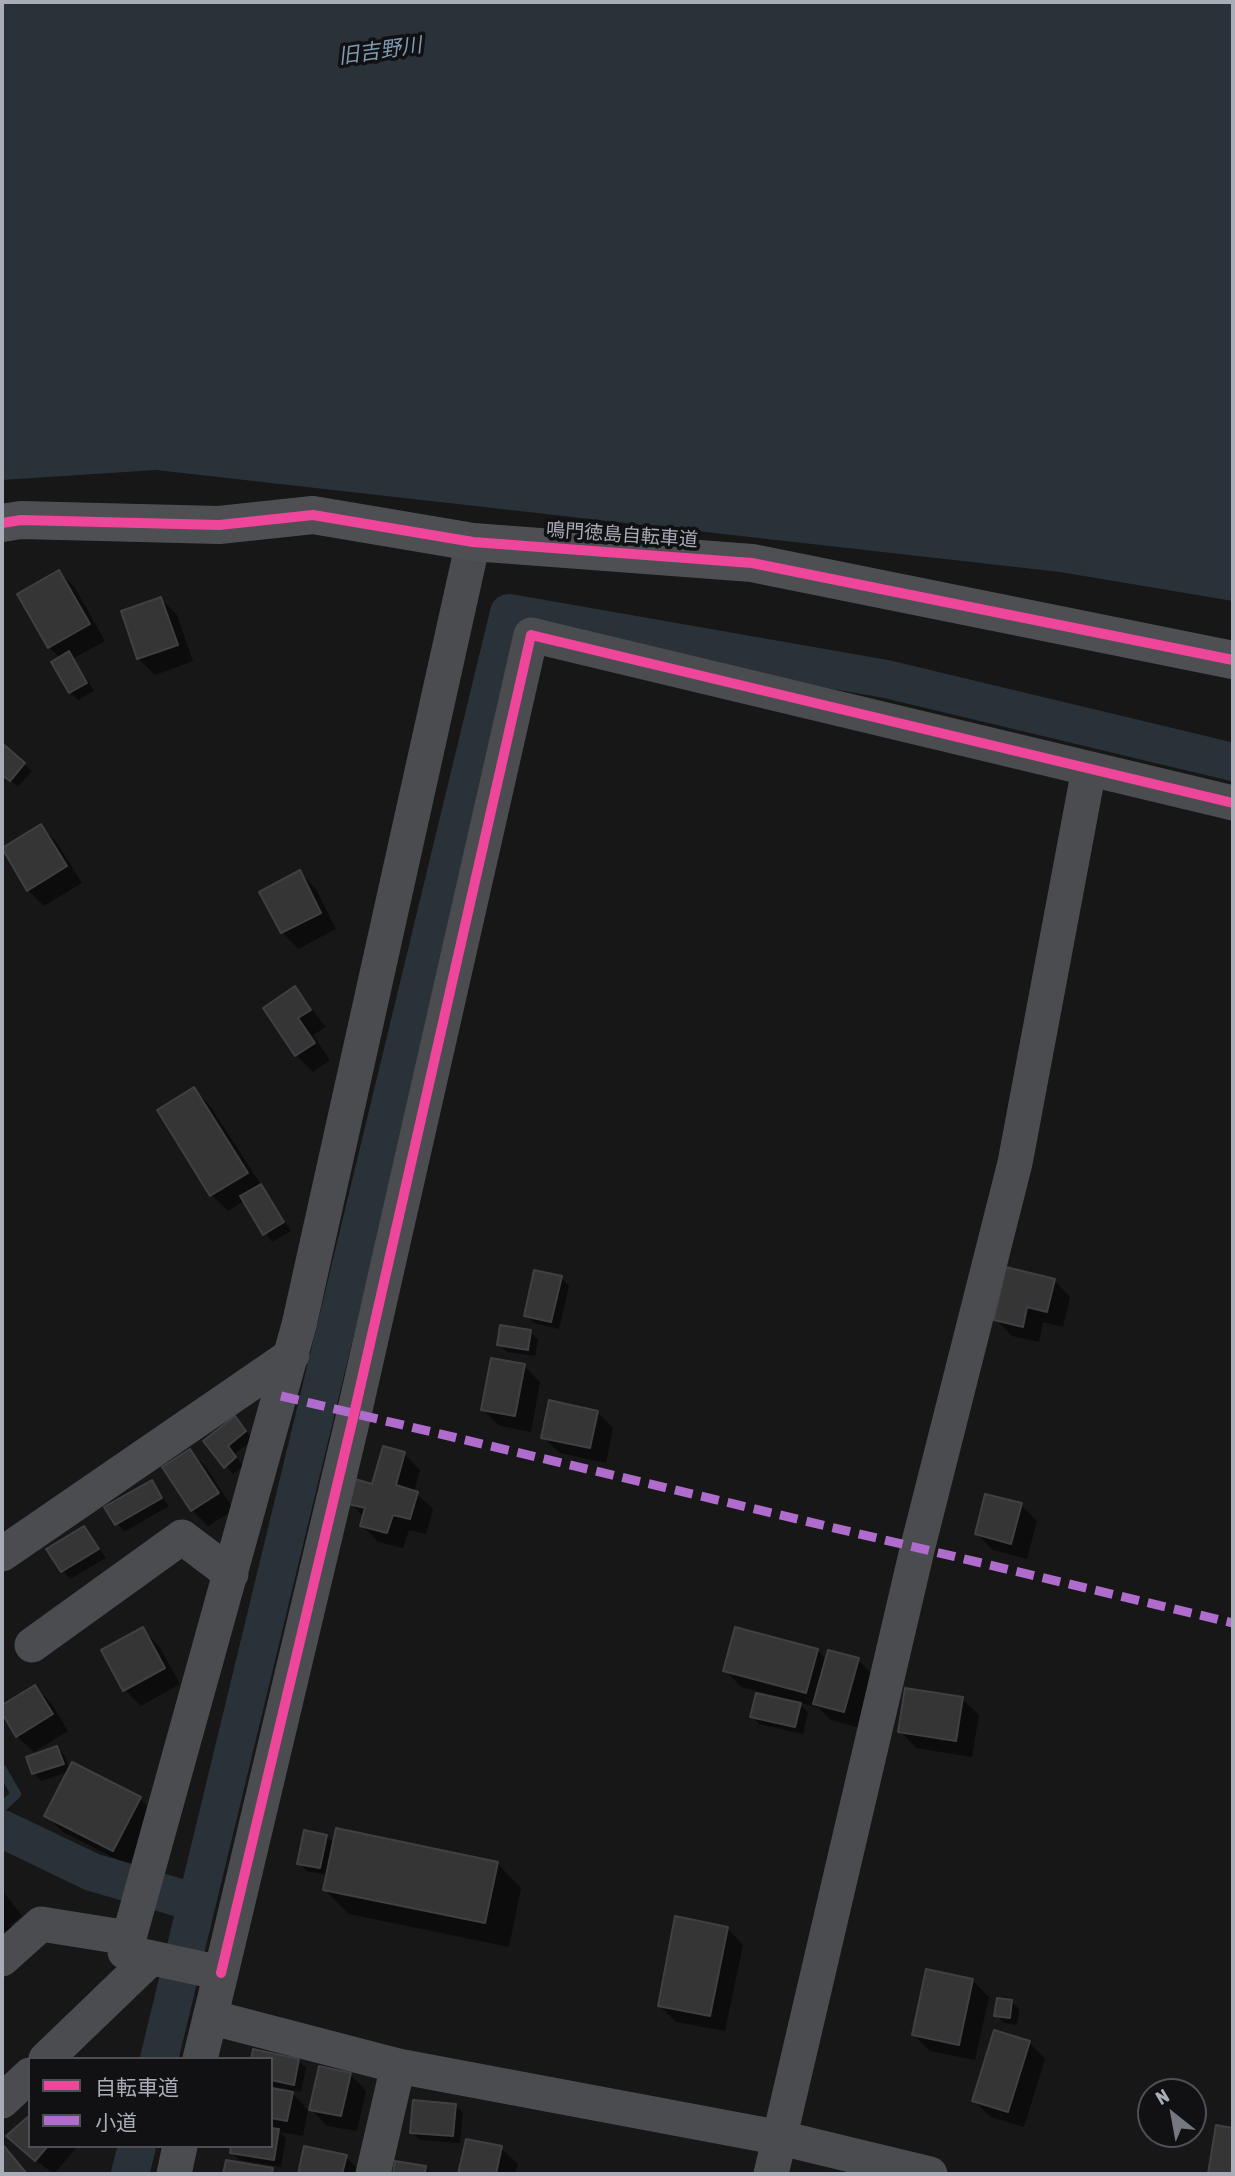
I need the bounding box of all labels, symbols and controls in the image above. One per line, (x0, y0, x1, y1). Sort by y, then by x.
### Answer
water label: 旧吉野川 (337, 33, 423, 69)
street label: 鳴門徳島自転車道 (545, 518, 699, 552)
legend (28, 2057, 273, 2148)
text: 自転車道 (95, 2075, 179, 2099)
north arrow (1137, 2078, 1207, 2148)
text: N (1152, 2084, 1173, 2109)
text: 小道 (95, 2110, 137, 2134)

